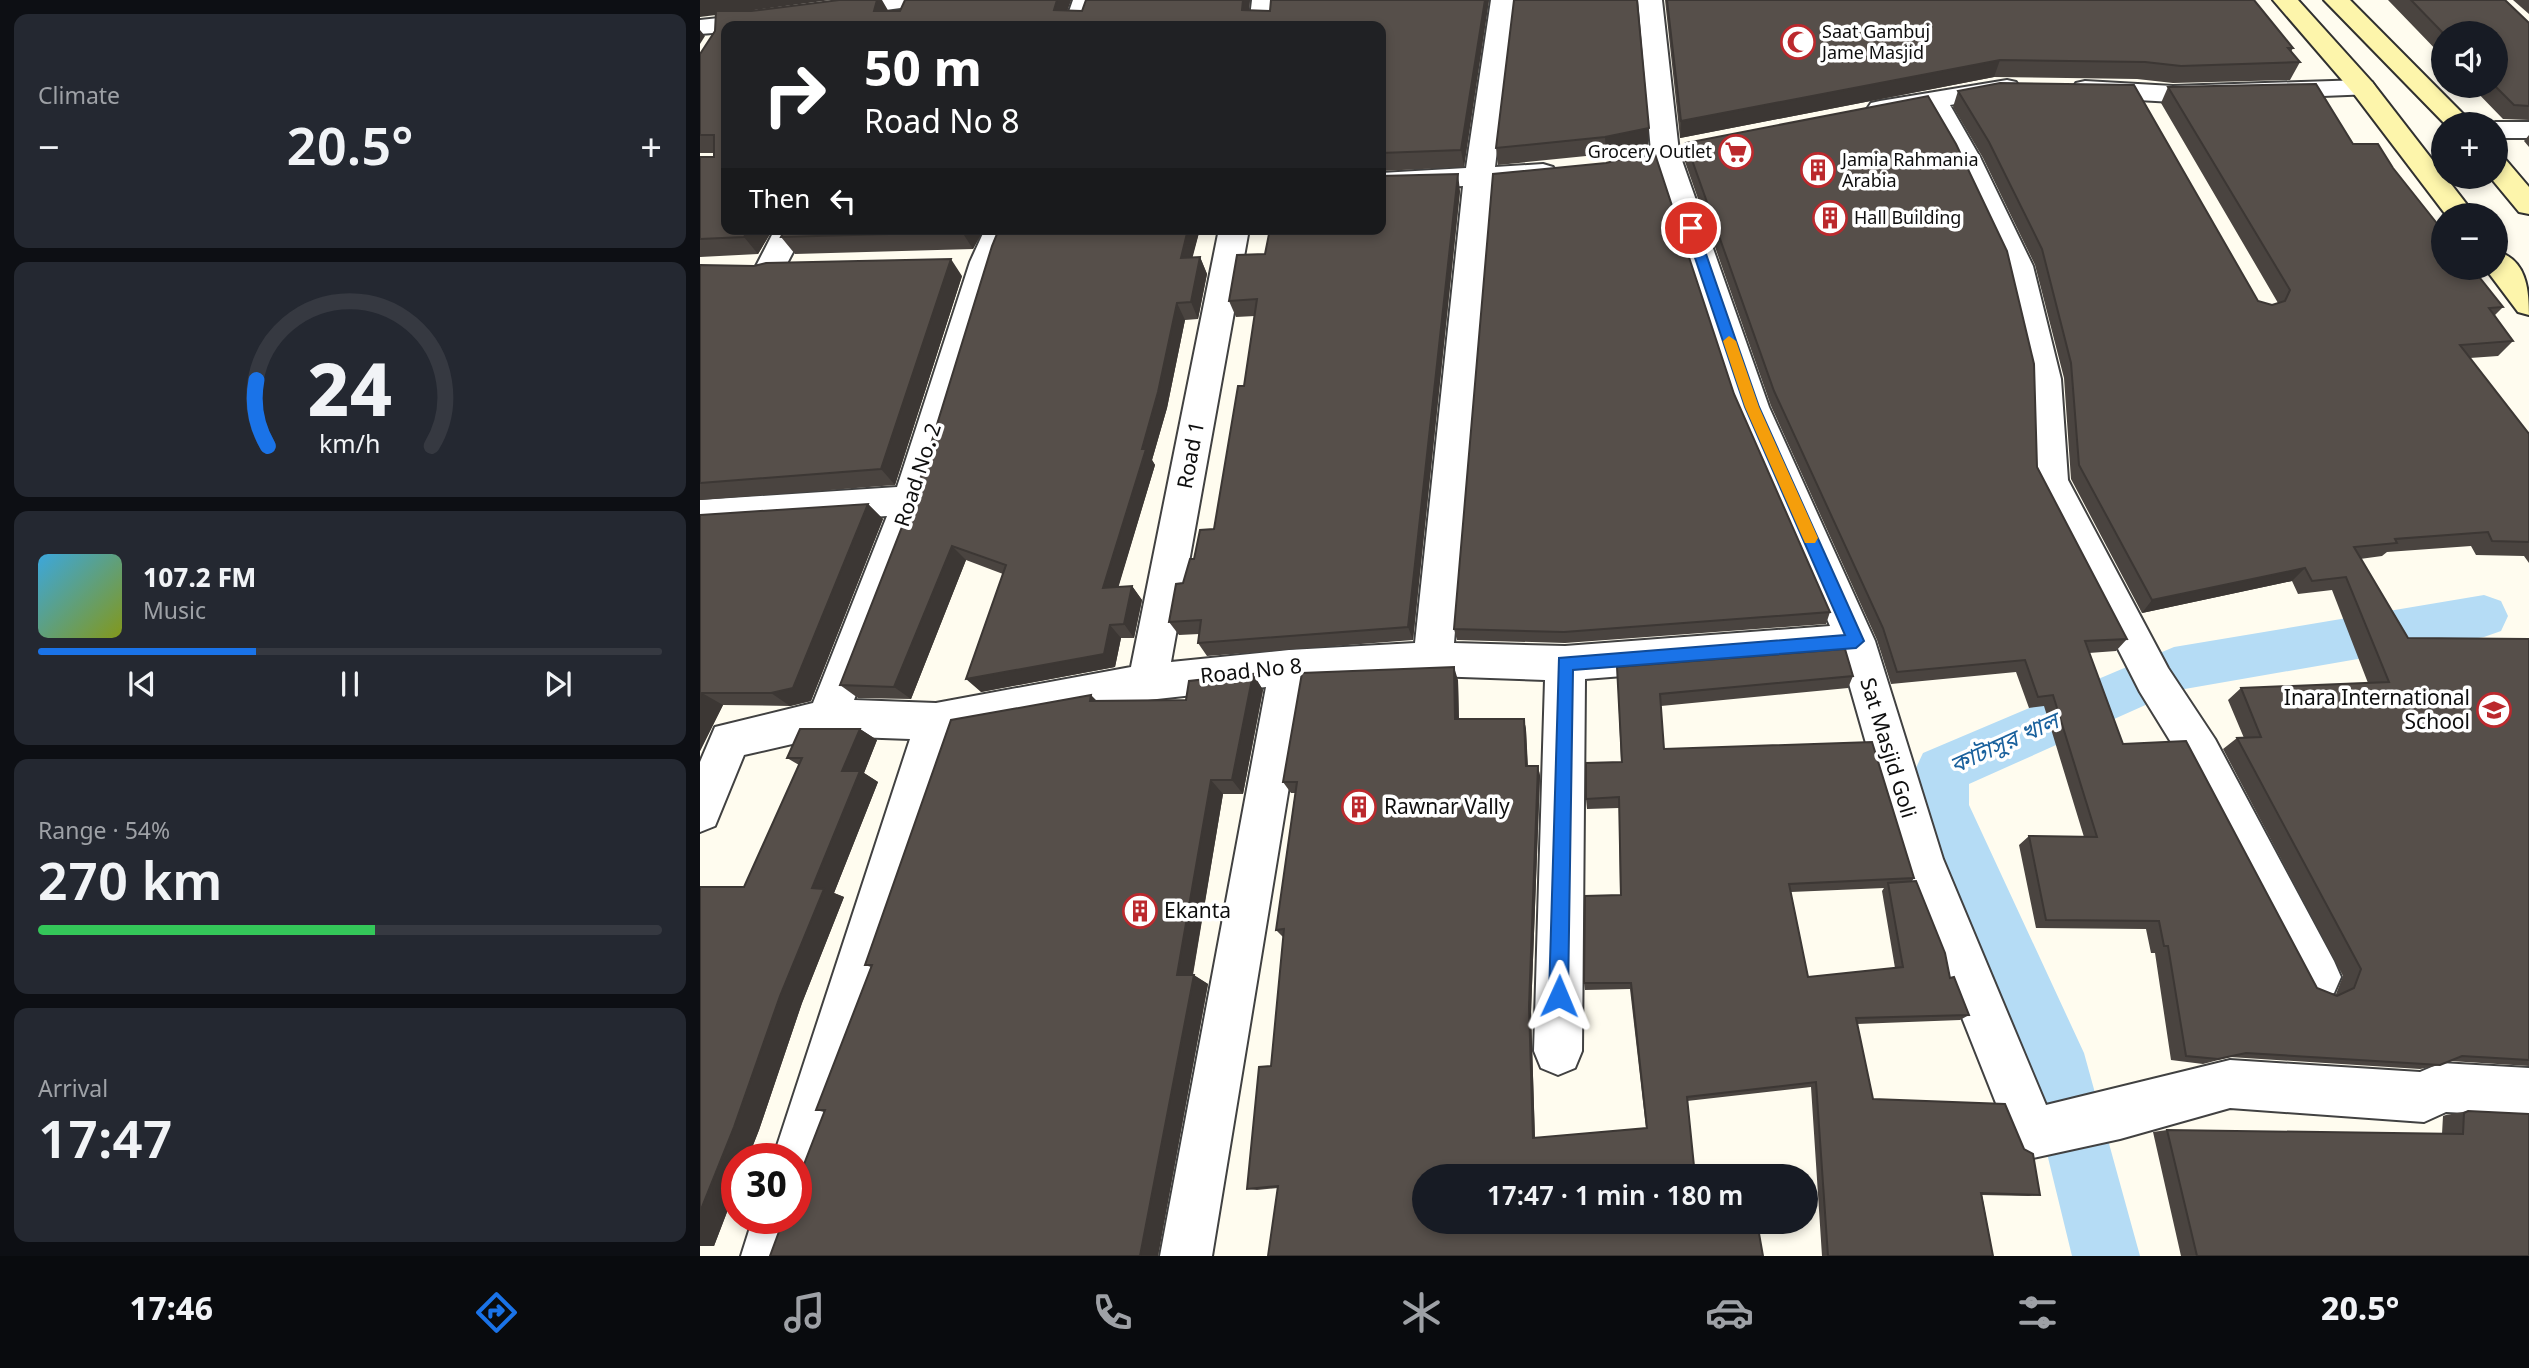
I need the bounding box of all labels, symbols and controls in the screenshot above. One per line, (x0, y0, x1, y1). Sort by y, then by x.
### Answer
place label: Saat Gambuj Jame Masjid (1820, 21, 1930, 66)
map controls (2431, 21, 2508, 280)
button: sound (2431, 21, 2508, 98)
mosque icon: Saat Gambuj Jame Masjid (1779, 23, 1817, 61)
text: 50 m (864, 41, 982, 106)
icon: right (749, 49, 840, 140)
text: Climate (38, 83, 120, 113)
text: Road No 8 (864, 104, 1020, 146)
button: + (2431, 112, 2508, 189)
text: 20.5° (287, 117, 413, 186)
text: − (38, 126, 60, 177)
text: + (640, 126, 662, 177)
supermarket icon: Grocery Outlet (1717, 133, 1755, 171)
place label: Grocery Outlet (1588, 141, 1712, 165)
place label: Jamia Rahmania Arabia (1840, 149, 1978, 194)
building icon: Jamia Rahmania Arabia (1799, 151, 1837, 189)
icon: left (824, 182, 862, 220)
text: Then (749, 184, 810, 219)
pin (1661, 198, 1721, 258)
building icon: Hall Building (1811, 199, 1849, 237)
button: − (2431, 203, 2508, 280)
place label: Hall Building (1854, 207, 1961, 231)
icon: arrive (1672, 209, 1710, 247)
text: 24 (308, 349, 392, 446)
street label: Road 1 (1173, 419, 1213, 491)
street label: Road No. 2 (890, 420, 950, 531)
text: km/h (319, 429, 381, 462)
text: 107.2 FM (143, 563, 256, 598)
text: Music (143, 598, 206, 628)
street label: Road No 8 (1199, 654, 1303, 692)
icon: previous (123, 665, 161, 703)
icon: pause (331, 665, 369, 703)
icon: next (539, 665, 577, 703)
street label: Sat Masjid Goli (1851, 675, 1921, 822)
place label: Inara International School (2284, 686, 2470, 738)
school or university icon: Inara International School (2475, 691, 2513, 729)
water label: কাটাসুর খাল (1946, 706, 2068, 782)
building icon: Rawnar Vally (1340, 788, 1378, 826)
place label: Rawnar Vally (1384, 795, 1510, 823)
text: Range · 54% (38, 818, 170, 848)
text: 270 km (38, 852, 222, 921)
building icon: Ekanta (1121, 892, 1159, 930)
place label: Ekanta (1164, 899, 1231, 927)
position arrow (1522, 959, 1596, 1033)
text: Arrival (38, 1076, 108, 1106)
text: 17:47 (38, 1110, 173, 1179)
speed limit sign: 30 (721, 1143, 812, 1234)
text: 17:47 · 1 min · 180 m (1487, 1181, 1743, 1216)
icon: directions (472, 1288, 521, 1337)
icon: music (780, 1288, 829, 1337)
icon: phone (1088, 1288, 1137, 1337)
icon: climate (1397, 1288, 1446, 1337)
icon: car (1705, 1288, 1754, 1337)
icon: filters (2013, 1288, 2062, 1337)
text: 17:46 (130, 1291, 213, 1333)
text: 20.5° (2321, 1291, 2399, 1333)

